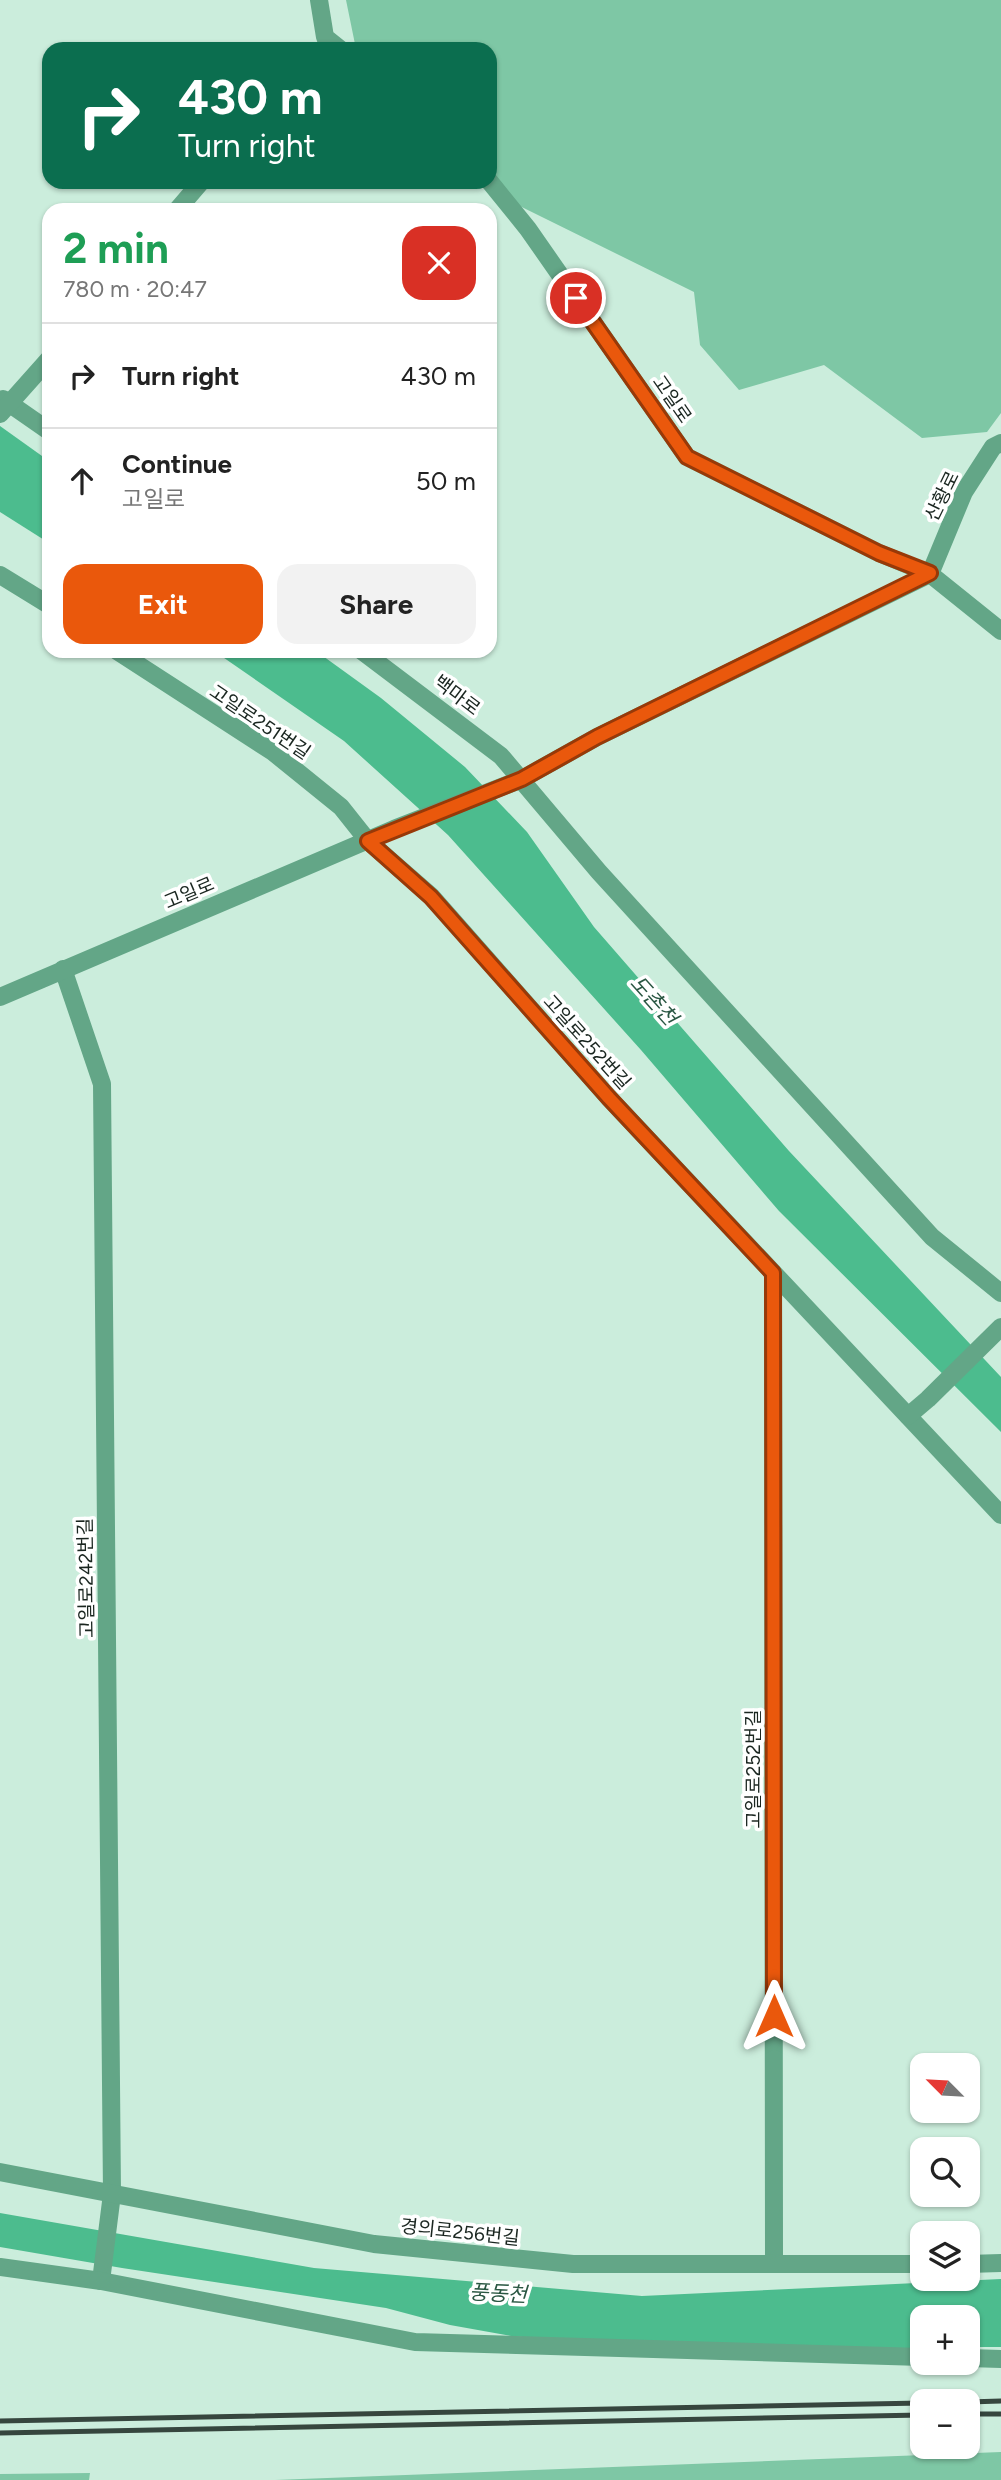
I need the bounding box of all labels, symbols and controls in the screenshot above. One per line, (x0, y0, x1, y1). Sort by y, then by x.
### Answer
text: 430 m (178, 67, 322, 126)
icon: right (63, 70, 154, 161)
text: Turn right (178, 127, 316, 165)
text: 2 min (63, 223, 169, 274)
button: close (402, 226, 476, 300)
pin (546, 268, 606, 328)
text: 780 m · 20:47 (63, 275, 207, 303)
icon: arrive (557, 279, 595, 317)
icon: right (63, 357, 101, 395)
text: Turn right (122, 360, 239, 392)
text: 430 m (400, 360, 476, 392)
street label: 고일로 (648, 371, 696, 427)
text: Continue (122, 448, 232, 480)
icon: ahead (63, 462, 101, 500)
text: 50 m (416, 465, 476, 497)
street label: 산황로 (920, 467, 964, 525)
text: 고일로 (122, 485, 185, 513)
button: Exit (63, 564, 263, 644)
button: Share (277, 564, 476, 644)
street label: 백마로 (429, 670, 485, 720)
street label: 고일로251번길 (205, 680, 315, 764)
street label: 고일로 (160, 872, 218, 914)
water label: 도촌천 (625, 970, 684, 1032)
street label: 고일로252번길 (538, 990, 636, 1094)
street label: 고일로242번길 (73, 1518, 99, 1638)
street label: 고일로252번길 (742, 1709, 765, 1829)
position arrow (737, 1979, 811, 2053)
north arrow (910, 2053, 980, 2123)
map controls (910, 2053, 980, 2459)
button: search (910, 2137, 980, 2207)
street label: 경의로256번길 (399, 2214, 521, 2250)
button: layers (910, 2221, 980, 2291)
water label: 풍동천 (468, 2279, 530, 2307)
button: + (910, 2305, 980, 2375)
button: − (910, 2389, 980, 2459)

